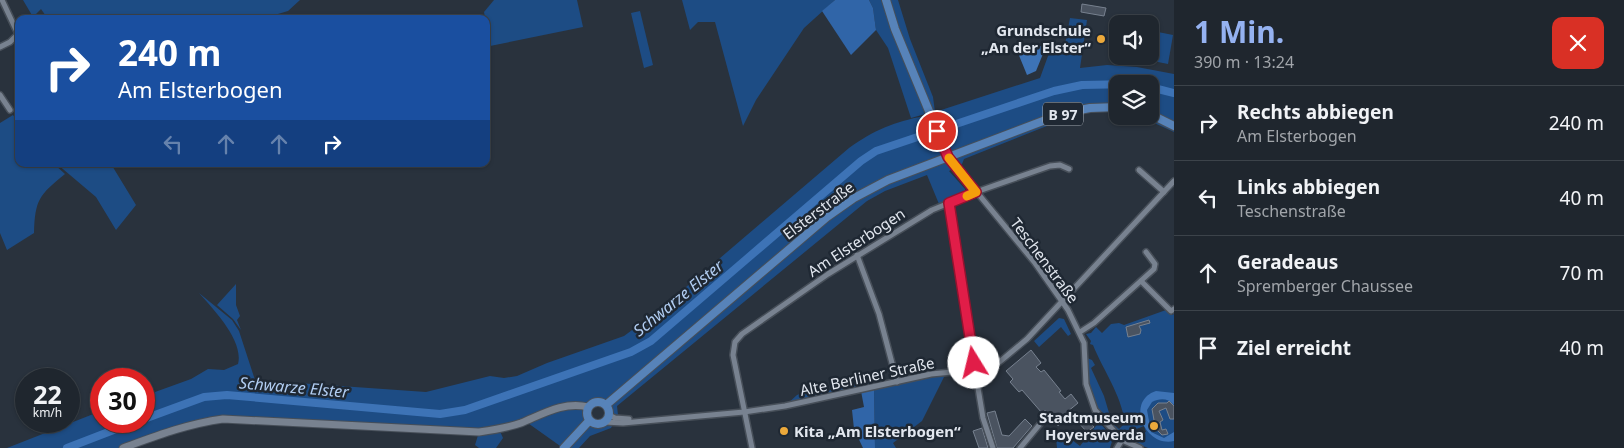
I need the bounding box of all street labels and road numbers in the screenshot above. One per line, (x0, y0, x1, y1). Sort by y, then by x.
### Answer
road number: B 97 (1043, 102, 1083, 126)
street label: Elsterstraße (778, 177, 858, 243)
street label: Am Elsterbogen (803, 203, 909, 281)
street label: Teschenstraße (1006, 213, 1084, 307)
street label: Alte Berliner Straße (798, 352, 936, 400)

